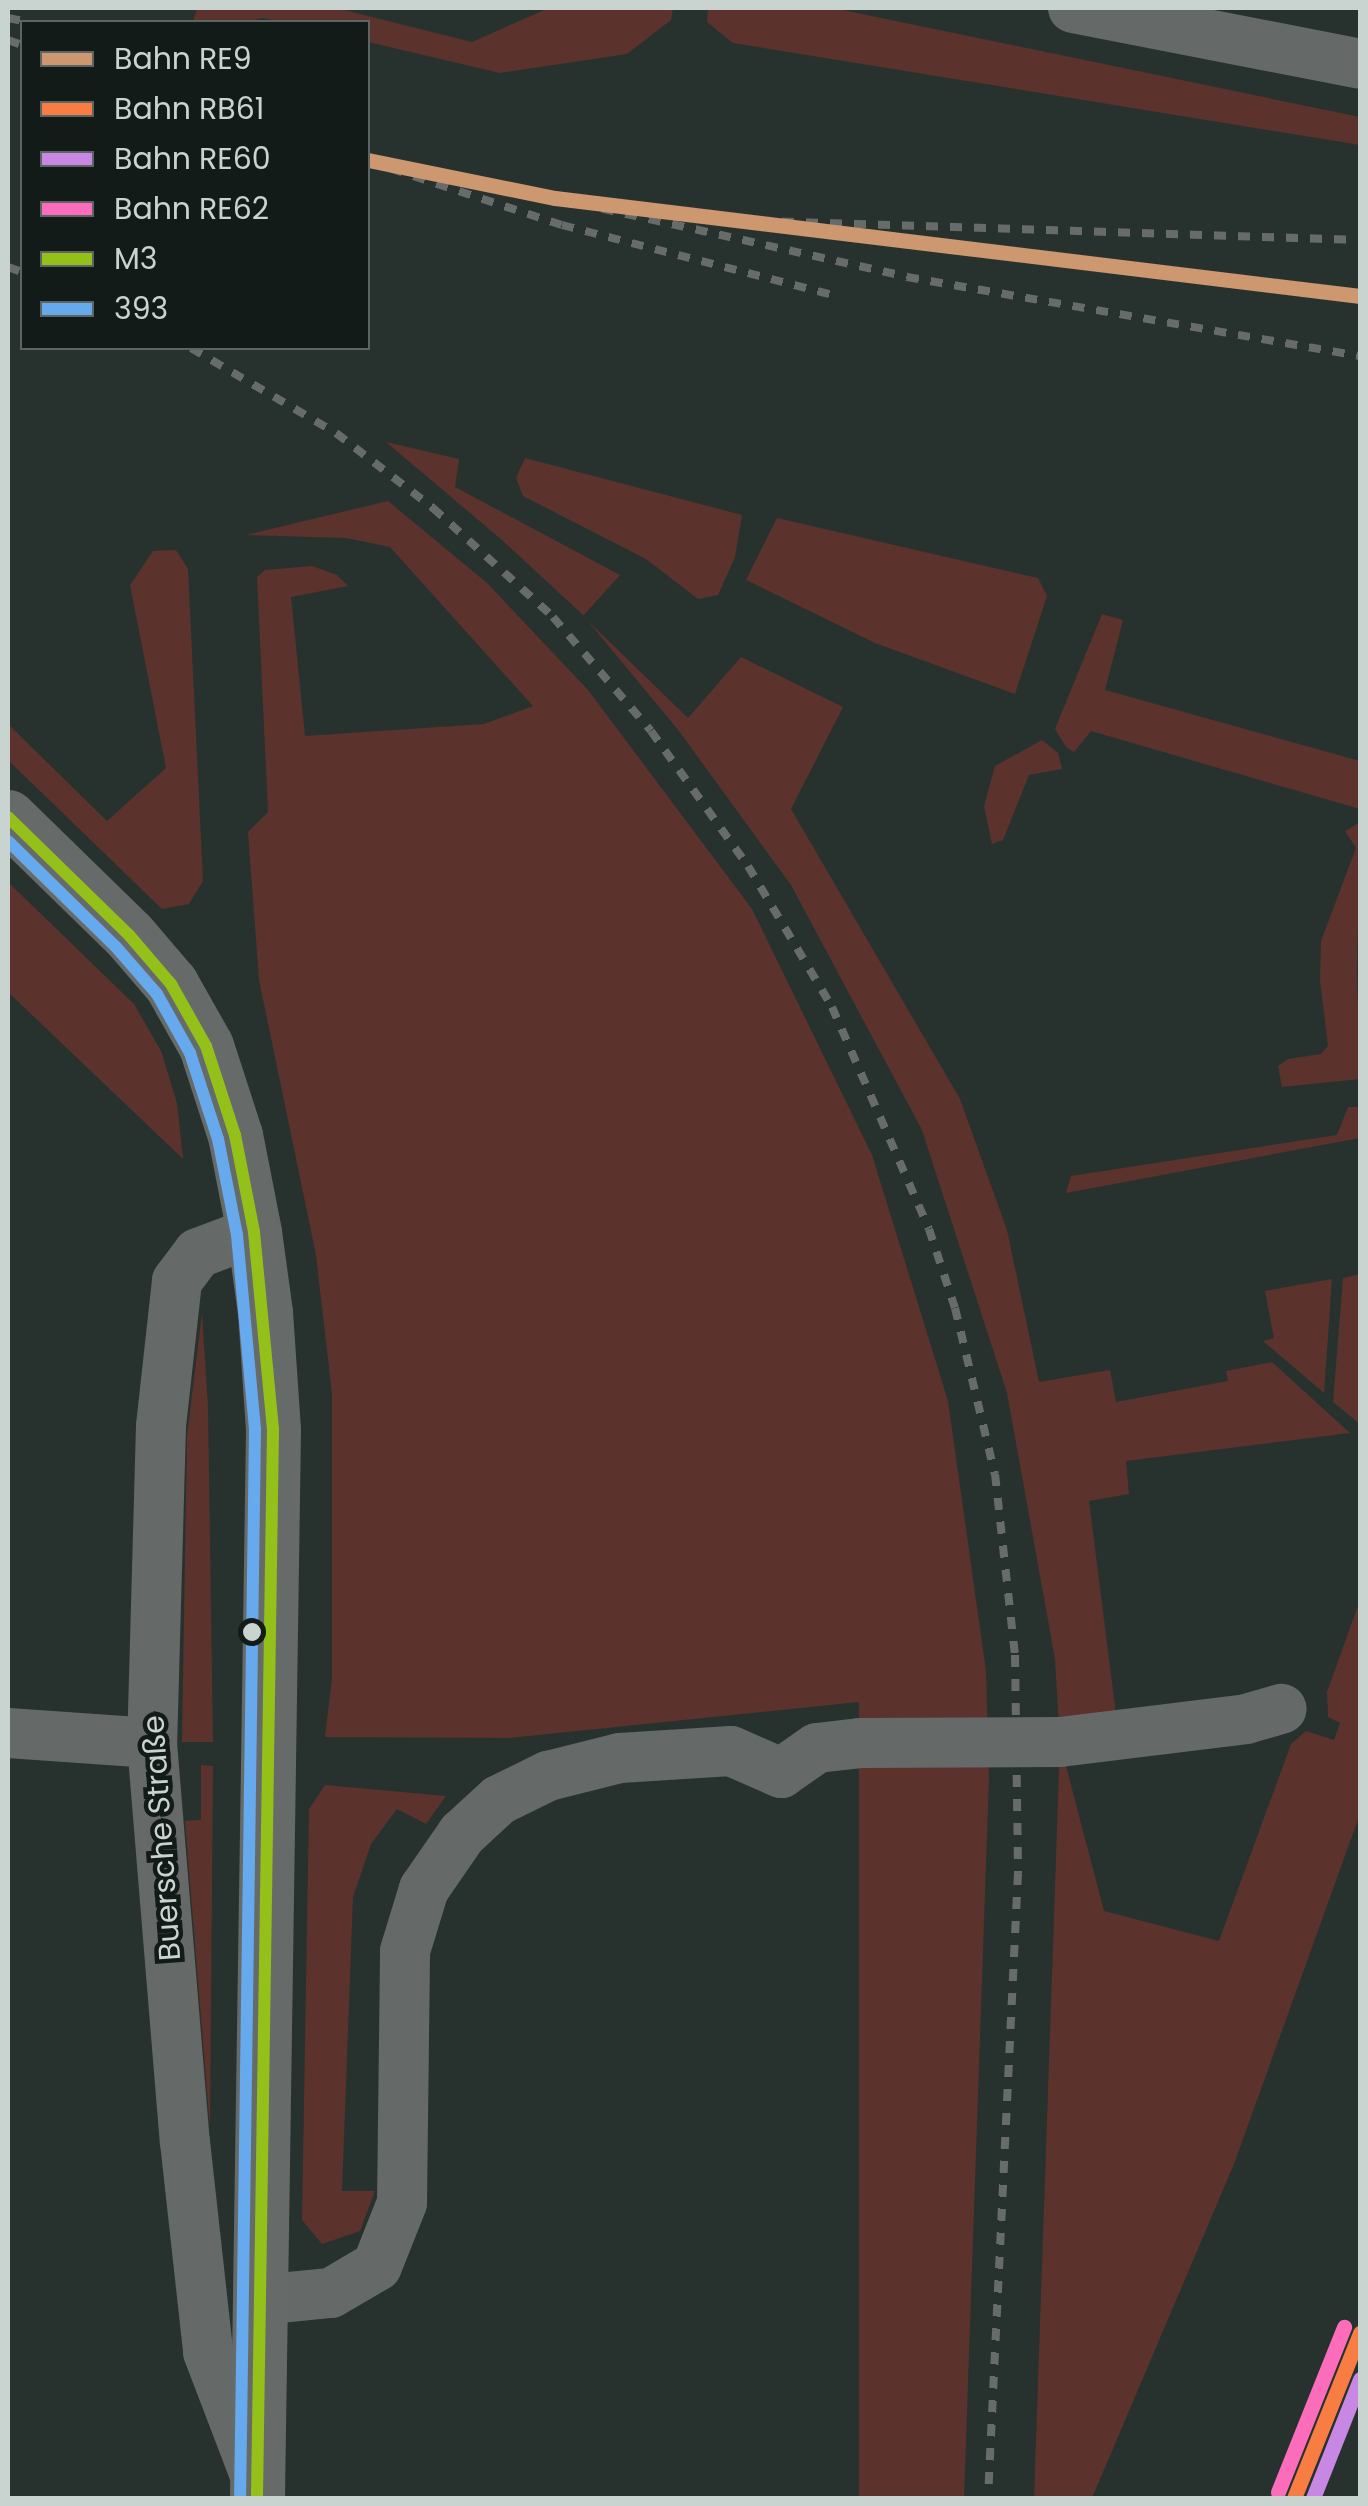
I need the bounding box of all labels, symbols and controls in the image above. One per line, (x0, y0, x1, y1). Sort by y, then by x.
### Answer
legend (20, 20, 370, 350)
text: Bahn RE9 (114, 37, 252, 80)
text: Bahn RB61 (114, 87, 264, 130)
text: Bahn RE60 (114, 137, 271, 180)
text: Bahn RE62 (114, 187, 269, 230)
text: M3 (114, 237, 158, 280)
text: 393 (114, 287, 168, 330)
unlabelled marker (242, 1622, 262, 1642)
street label: Buersche Straße (135, 1714, 189, 1962)

